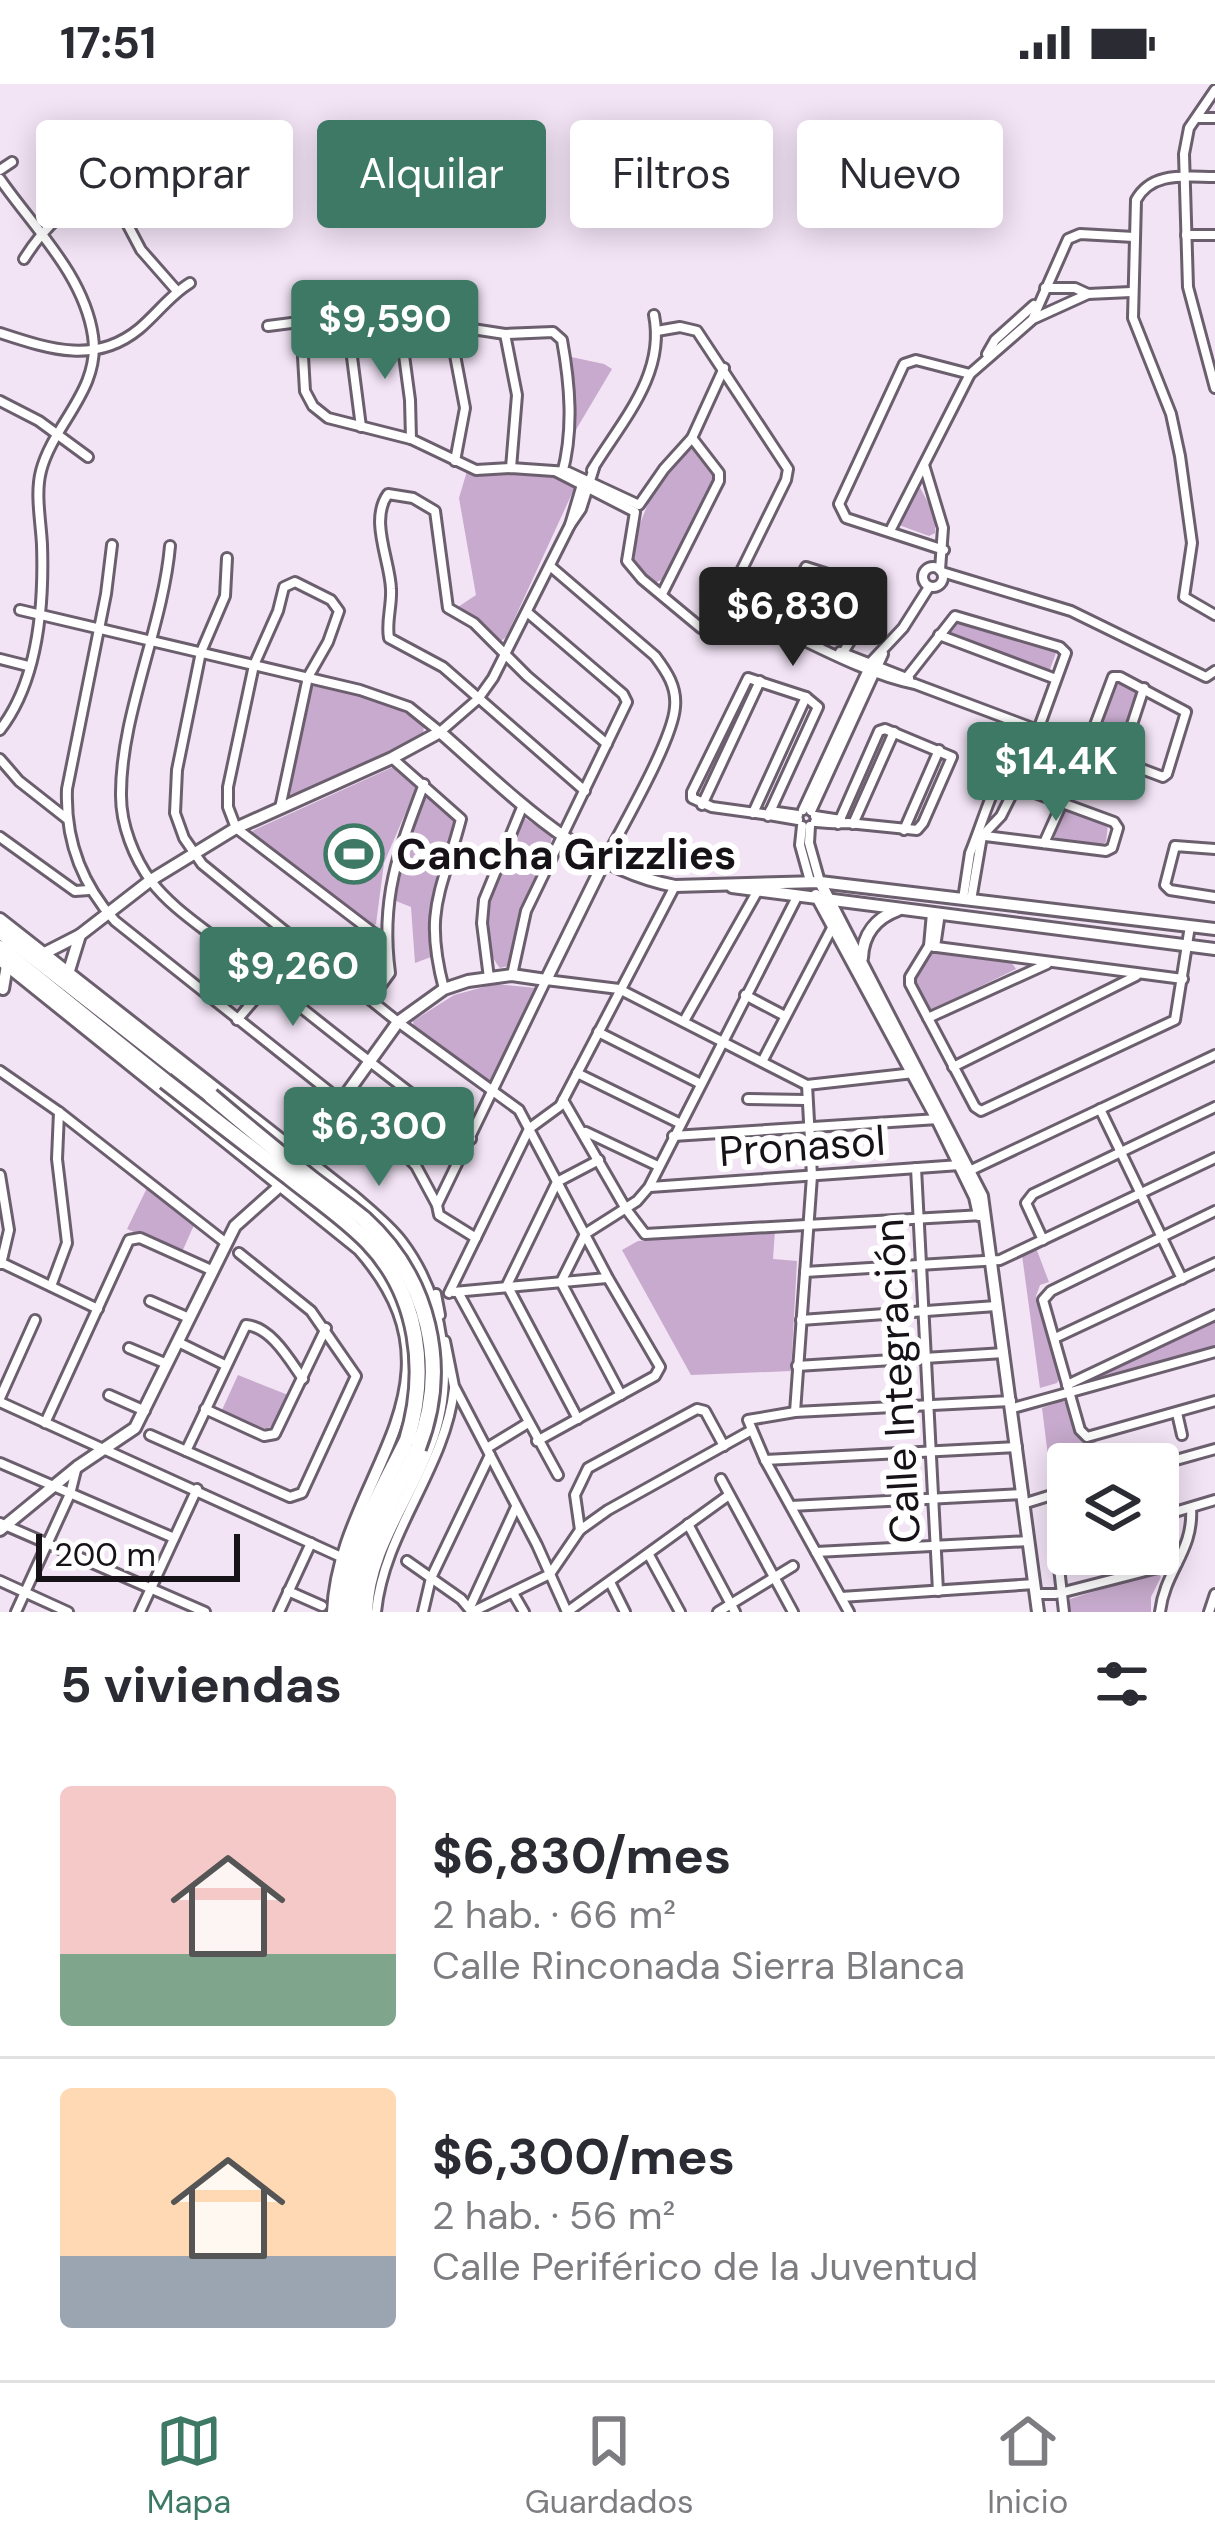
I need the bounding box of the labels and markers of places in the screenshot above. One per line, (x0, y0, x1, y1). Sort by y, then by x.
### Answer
pin: $9,590 (287, 280, 483, 382)
pin: $6,830 (695, 567, 891, 669)
pin: $14.4K (958, 722, 1154, 824)
sports icon: Cancha Grizzlies (323, 823, 385, 885)
place label: Cancha Grizzlies (396, 827, 736, 882)
pin: $9,260 (195, 927, 391, 1029)
pin: $6,300 (281, 1087, 477, 1189)

